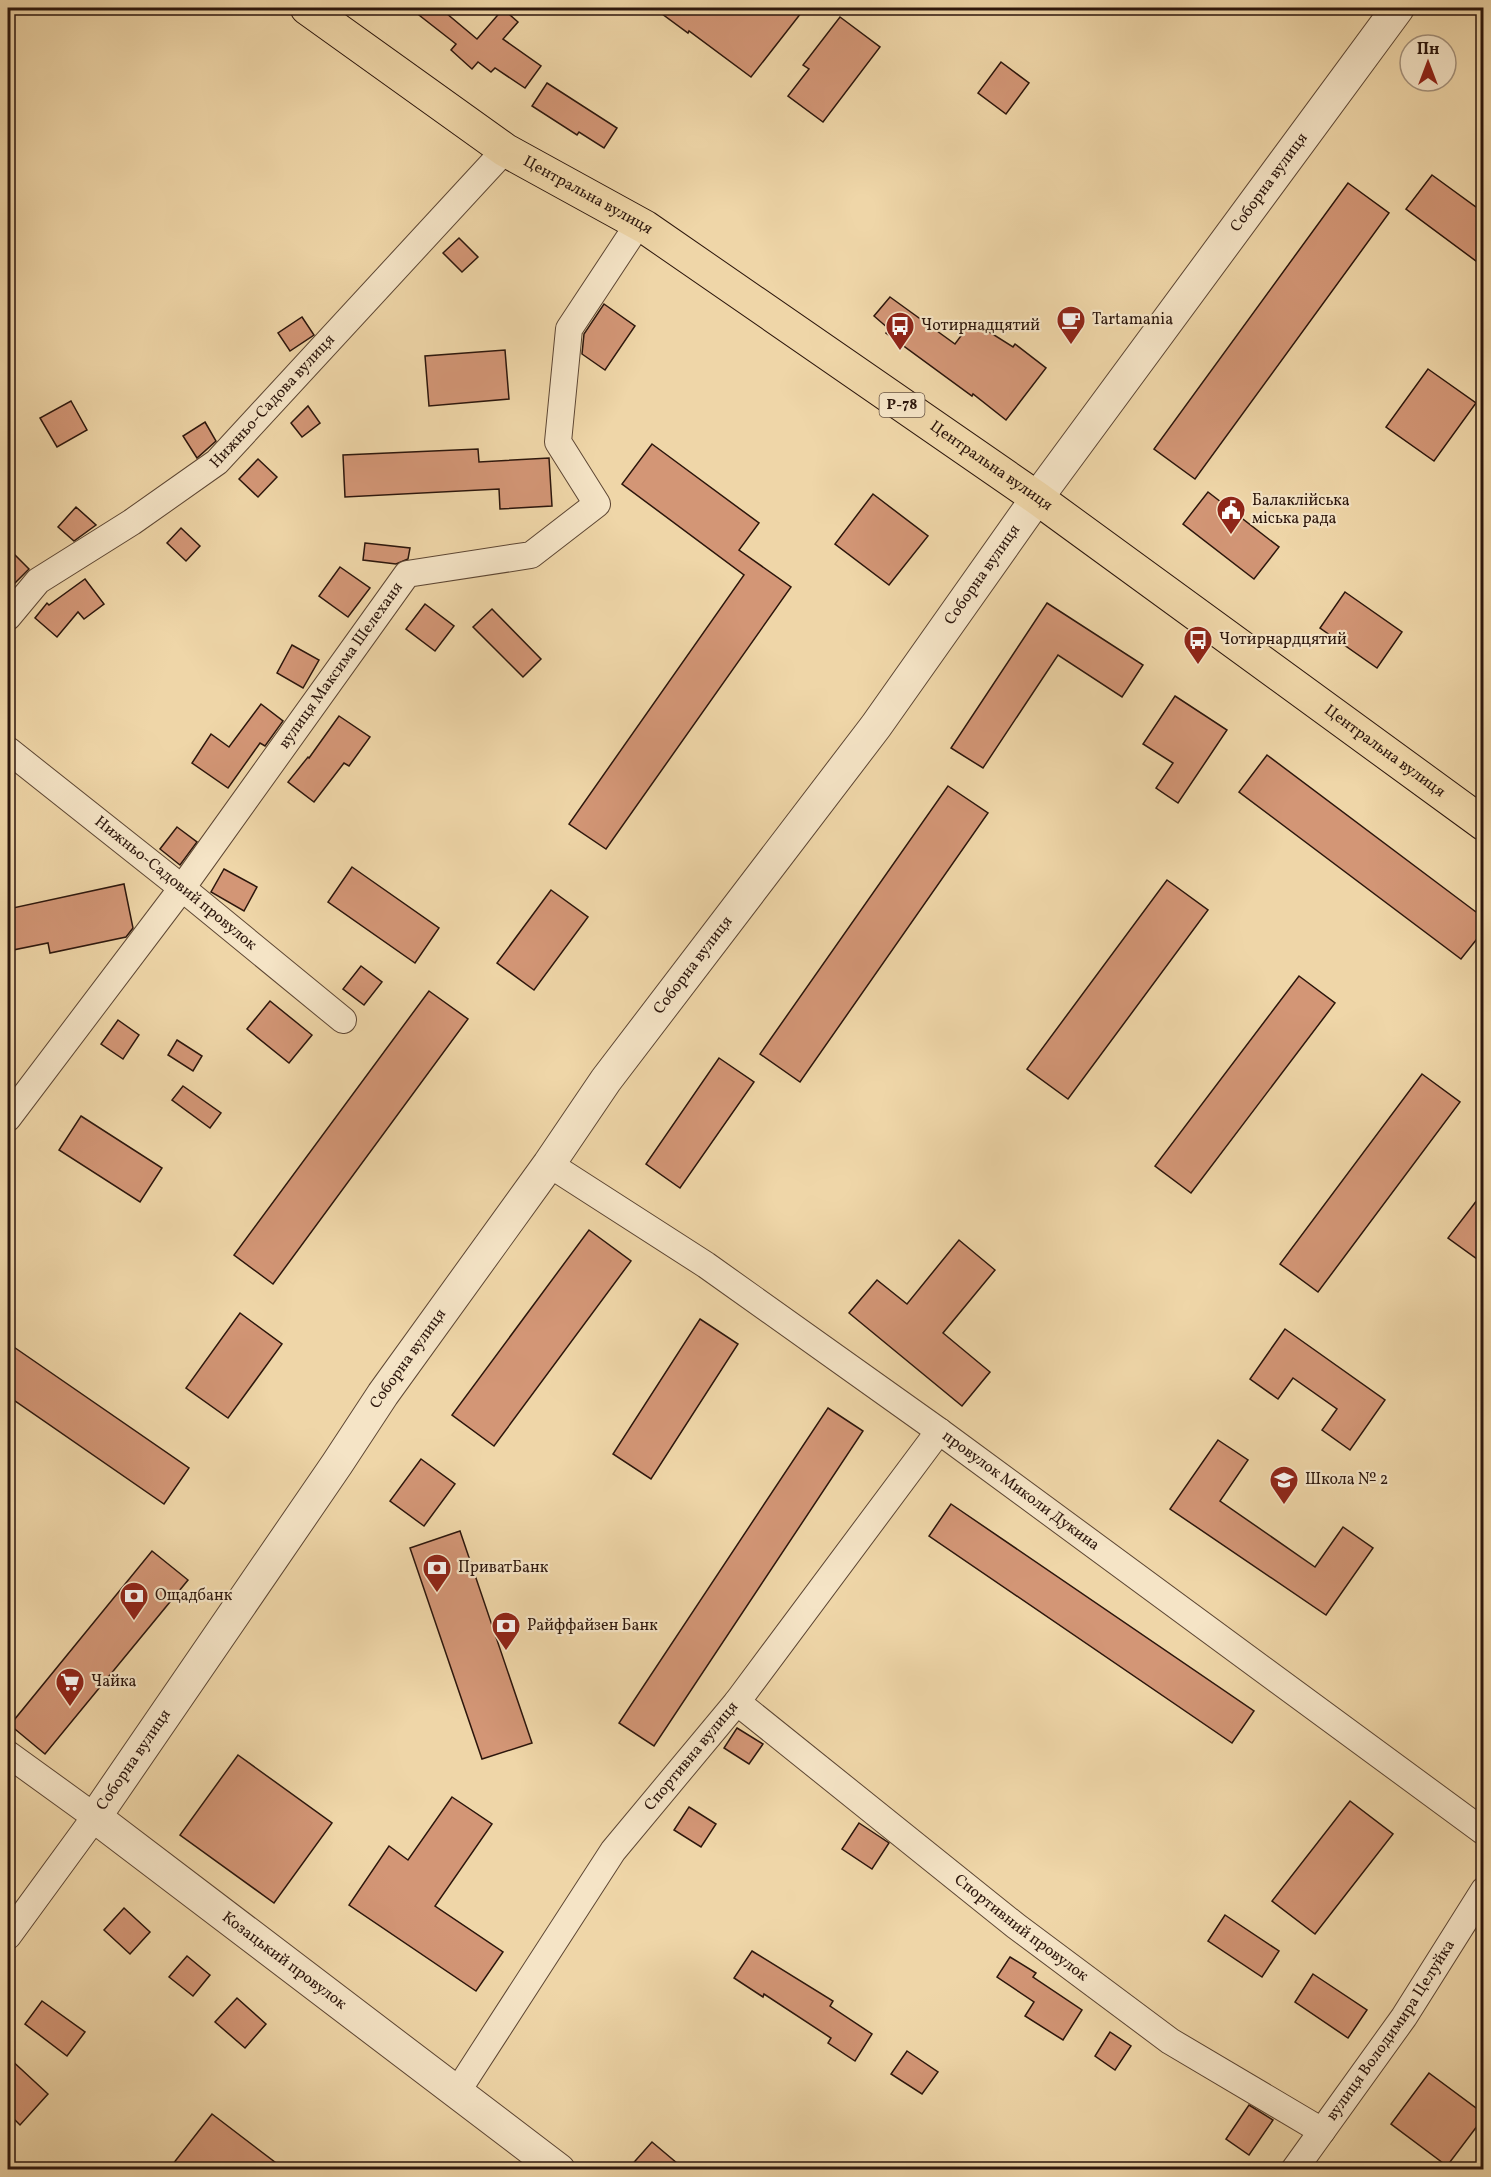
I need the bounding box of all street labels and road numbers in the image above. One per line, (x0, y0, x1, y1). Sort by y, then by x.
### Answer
street label: Соборна вулиця (1225, 128, 1313, 237)
street label: Центральна вулиця (519, 151, 657, 240)
street label: Нижньо-Садова вулиця (205, 330, 340, 474)
road number: Р-78 (880, 393, 924, 417)
street label: Центральна вулиця (925, 416, 1057, 517)
street label: Соборна вулиця (939, 520, 1026, 630)
street label: вулиця Максима Шелеханя (274, 578, 409, 753)
street label: Центральна вулиця (1319, 700, 1449, 803)
street label: Нижньо-Садовий провулок (89, 811, 262, 956)
street label: Соборна вулиця (649, 912, 738, 1019)
street label: Соборна вулиця (365, 1304, 452, 1413)
street label: провулок Миколи Дукина (937, 1426, 1104, 1556)
street label: Спортивна вулиця (639, 1697, 744, 1816)
street label: Соборна вулиця (91, 1705, 177, 1815)
street label: Спортивний провулок (949, 1869, 1093, 1987)
street label: Козацький провулок (217, 1907, 351, 2015)
street label: вулиця Володимира Целуйка (1322, 1936, 1461, 2126)

